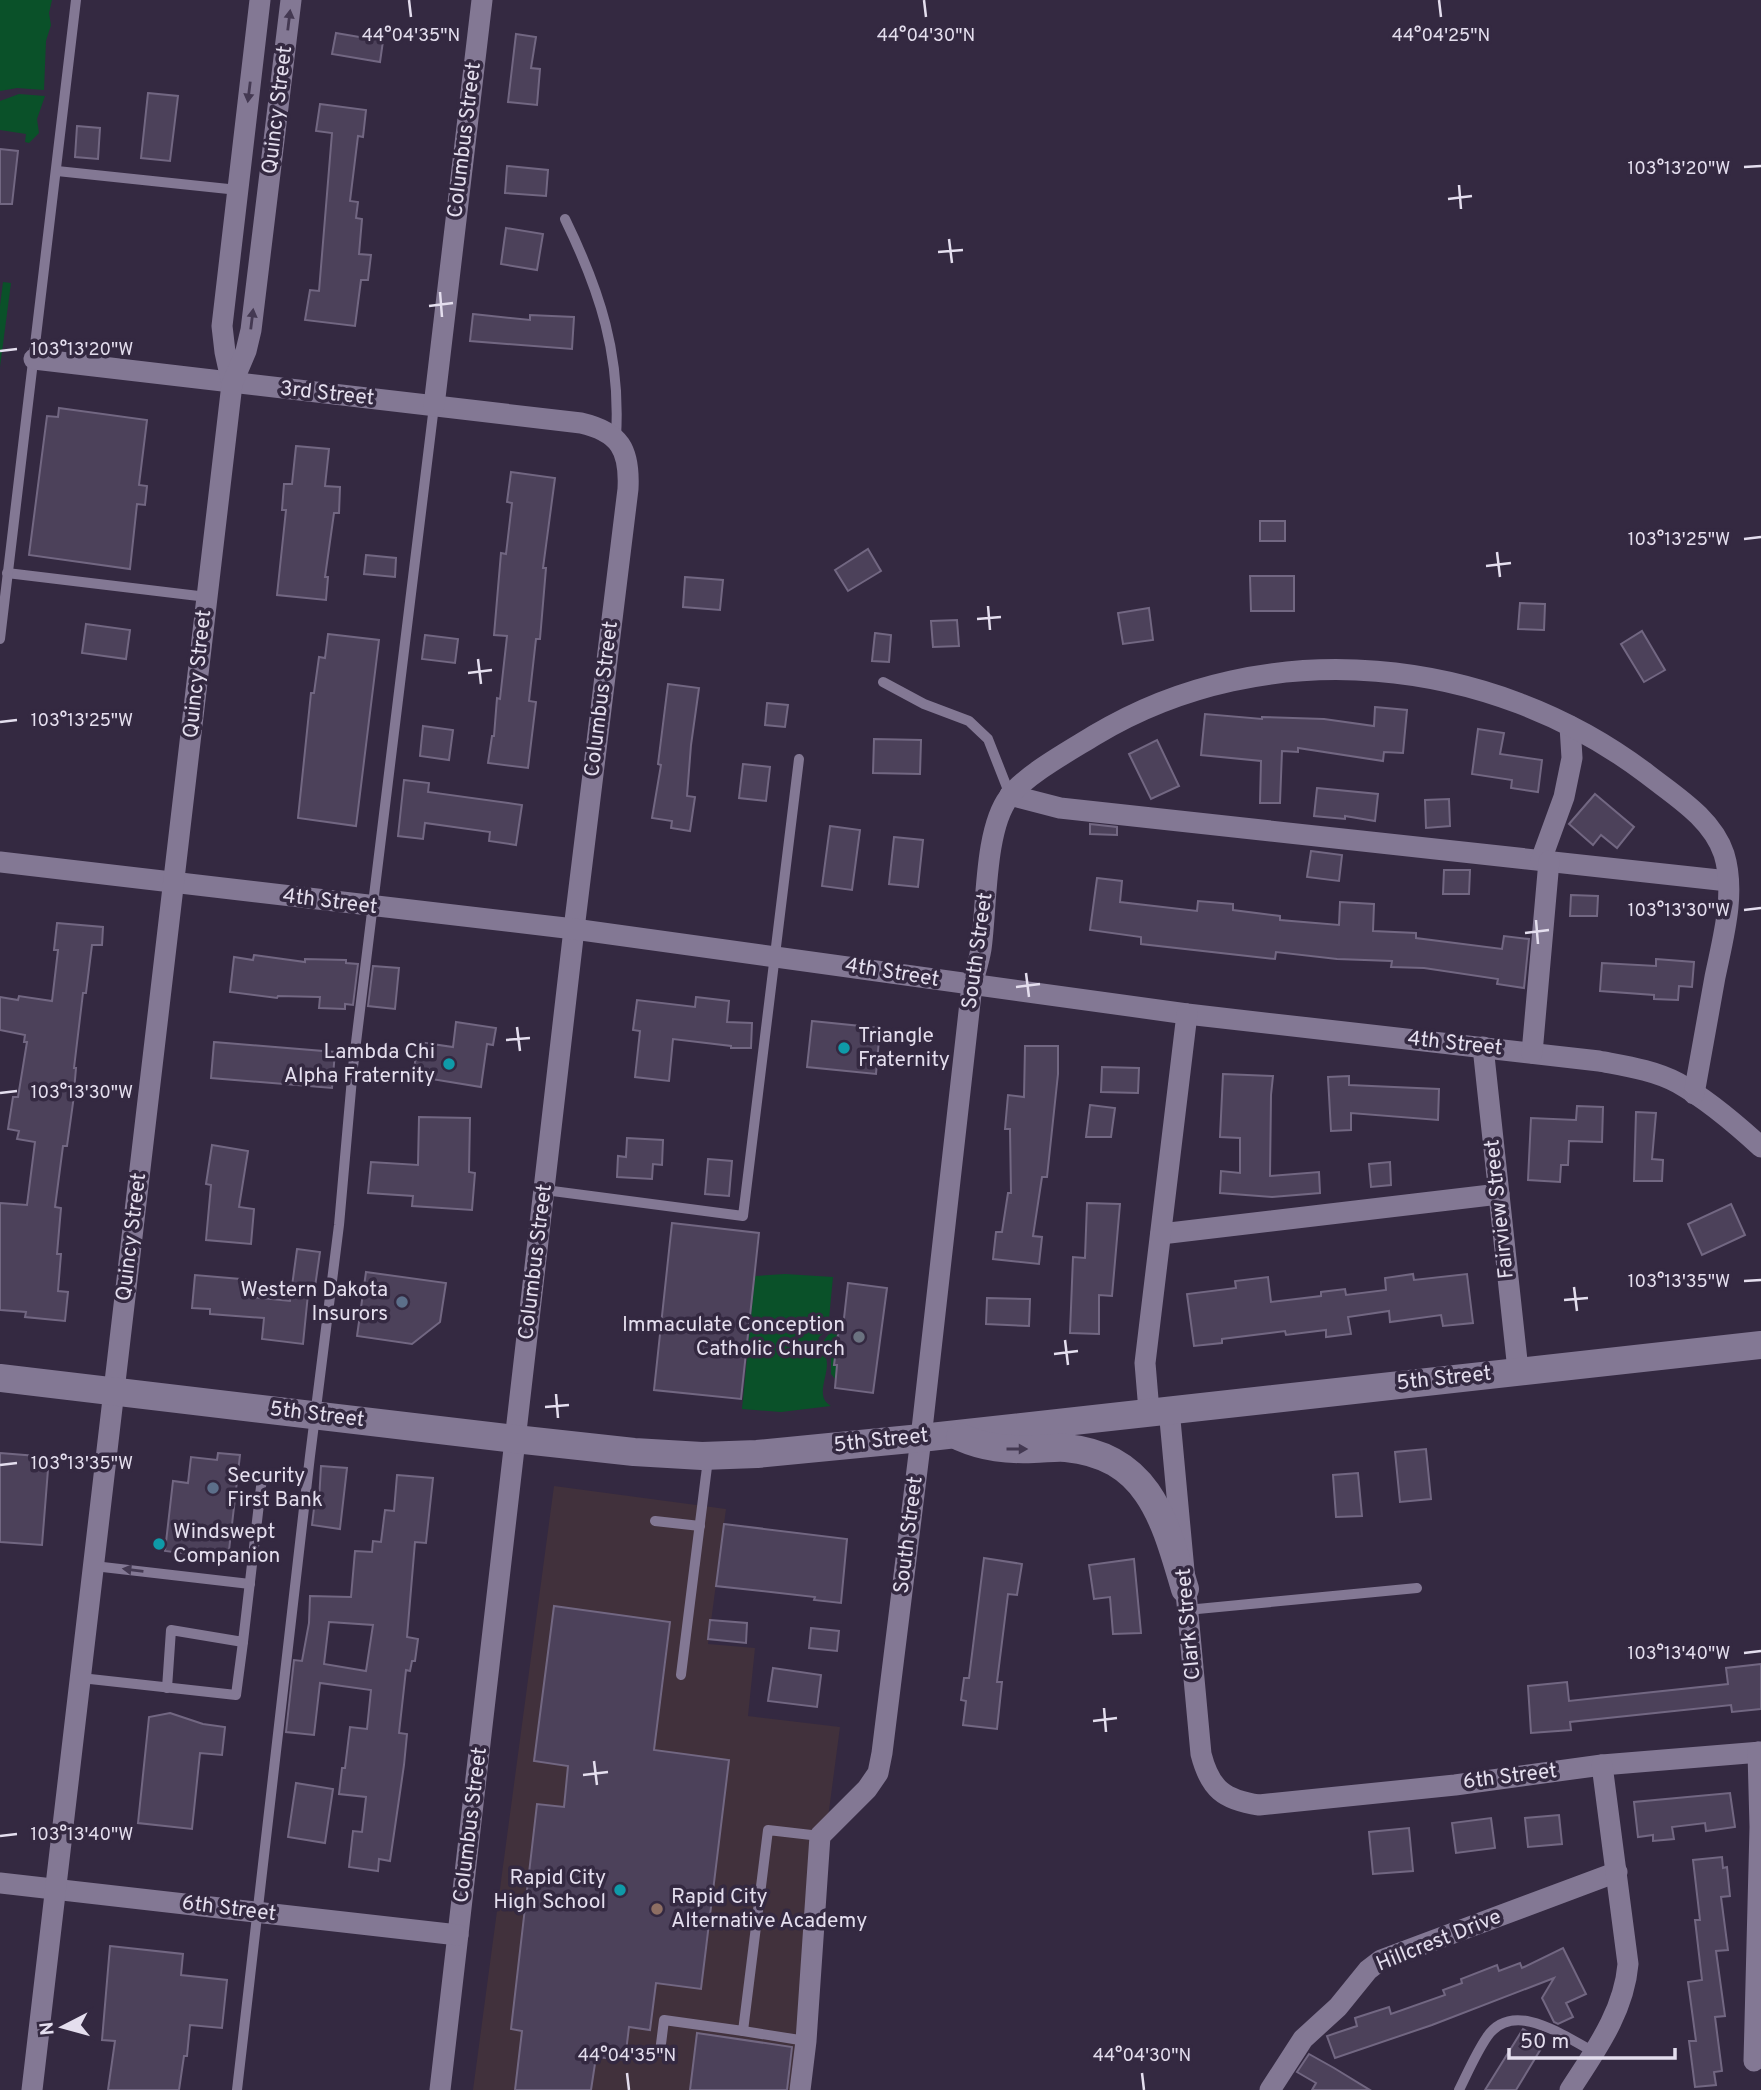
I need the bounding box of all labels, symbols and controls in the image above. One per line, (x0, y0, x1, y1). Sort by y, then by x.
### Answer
one-way arrow (283, 9, 294, 31)
text: 44°04'35"N (362, 25, 460, 48)
text: 44°04'30"N (877, 25, 975, 48)
text: 44°04'25"N (1392, 25, 1490, 48)
street label: Quincy Street (257, 44, 299, 176)
street label: Columbus Street (442, 60, 488, 220)
one-way arrow (244, 81, 255, 103)
text: 103°13'20"W (1628, 158, 1730, 181)
one-way arrow (247, 308, 258, 330)
text: 103°13'20"W (31, 339, 133, 362)
street label: 3rd Street (278, 376, 376, 412)
text: 103°13'25"W (1628, 529, 1730, 552)
street label: Quincy Street (178, 608, 218, 740)
street label: Columbus Street (579, 619, 625, 779)
text: 103°13'25"W (31, 710, 133, 733)
street label: 4th Street (281, 883, 379, 921)
street label: South Street (956, 891, 1000, 1011)
text: 103°13'30"W (1628, 900, 1730, 923)
street label: 4th Street (843, 952, 941, 994)
place label: Triangle Fraternity (858, 1023, 950, 1074)
street label: 4th Street (1406, 1026, 1504, 1062)
place label: Lambda Chi Alpha Fraternity (284, 1039, 435, 1090)
marker: Triangle Fraternity (836, 1040, 852, 1056)
marker: Lambda Chi Alpha Fraternity (441, 1056, 457, 1072)
text: 103°13'30"W (31, 1082, 133, 1105)
street label: Fairview Street (1479, 1138, 1521, 1280)
street label: Quincy Street (111, 1171, 153, 1303)
street label: Columbus Street (513, 1182, 559, 1342)
text: 103°13'35"W (1628, 1271, 1730, 1294)
place label: Western Dakota Insurors (240, 1277, 388, 1328)
marker: Western Dakota Insurors (394, 1294, 410, 1310)
place label: Immaculate Conception Catholic Church (622, 1312, 845, 1363)
marker: Immaculate Conception Catholic Church (851, 1329, 867, 1345)
street label: 5th Street (1395, 1361, 1493, 1397)
street label: 5th Street (268, 1396, 366, 1434)
street label: 5th Street (832, 1423, 930, 1459)
one-way arrow (1006, 1443, 1028, 1455)
text: 103°13'35"W (31, 1453, 133, 1476)
place label: Security First Bank (227, 1463, 323, 1514)
street label: South Street (888, 1475, 930, 1595)
marker: Security First Bank (205, 1480, 221, 1496)
place label: Windswept Companion (173, 1519, 280, 1570)
marker: Windswept Companion (151, 1536, 167, 1552)
one-way arrow (122, 1565, 144, 1576)
street label: Clark Street (1171, 1567, 1207, 1681)
text: 103°13'40"W (1628, 1643, 1730, 1666)
street label: Columbus Street (448, 1745, 494, 1905)
street label: 6th Street (1461, 1758, 1559, 1796)
text: 103°13'40"W (31, 1824, 133, 1847)
place label: Rapid City High School (493, 1865, 606, 1916)
marker: Rapid City High School (612, 1882, 628, 1898)
place label: Rapid City Alternative Academy (671, 1884, 867, 1935)
street label: 6th Street (180, 1890, 278, 1928)
marker: Rapid City Alternative Academy (649, 1901, 665, 1917)
street label: Hillcrest Drive (1372, 1904, 1506, 1978)
north arrow (28, 1992, 98, 2062)
scale bar (1509, 2016, 1675, 2060)
text: N (35, 2021, 61, 2037)
text: 50 m (1520, 2029, 1569, 2056)
text: 44°04'35"N (578, 2045, 676, 2068)
text: 44°04'30"N (1093, 2045, 1191, 2068)

